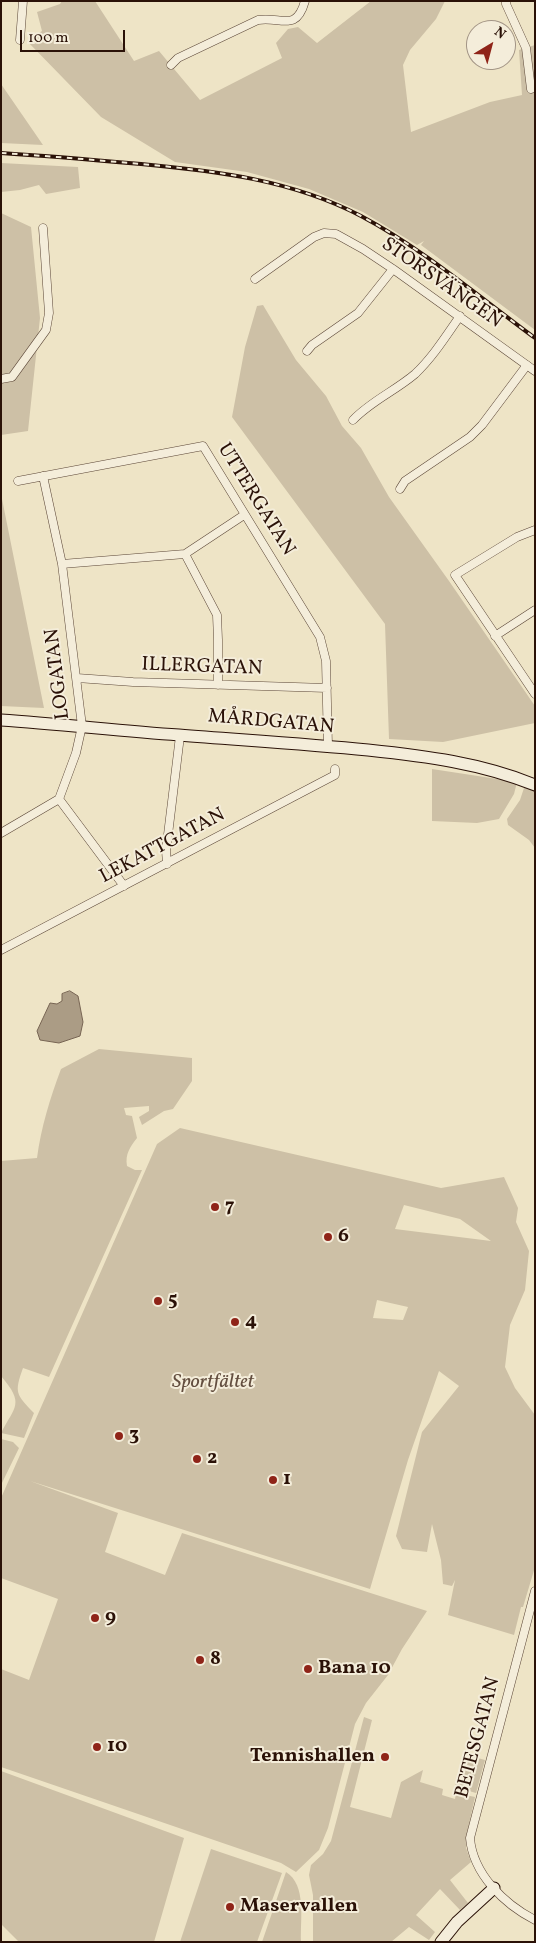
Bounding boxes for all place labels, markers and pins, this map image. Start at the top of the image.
place label: 7 [225,1195,235,1219]
marker: 7 [209,1201,221,1213]
place label: 6 [338,1225,349,1249]
marker: 6 [322,1231,334,1243]
place label: 5 [168,1289,178,1313]
marker: 5 [152,1295,164,1307]
place label: 4 [245,1310,257,1334]
marker: 4 [229,1316,241,1328]
place label: 3 [129,1424,139,1448]
marker: 3 [113,1430,125,1442]
place label: 2 [207,1447,217,1471]
marker: 2 [191,1453,203,1465]
place label: 1 [283,1468,291,1492]
marker: 1 [267,1474,279,1486]
place label: 9 [105,1606,116,1630]
marker: 9 [89,1612,101,1624]
place label: 8 [210,1648,221,1672]
marker: 8 [194,1654,206,1666]
place label: Bana 10 [318,1657,391,1681]
marker: Bana 10 [302,1663,314,1675]
place label: 10 [107,1735,127,1759]
marker: 10 [91,1741,103,1753]
place label: Tennishallen [250,1745,375,1769]
marker: Tennishallen [379,1751,391,1763]
place label: Maservallen [240,1895,358,1919]
marker: Maservallen [224,1901,236,1913]

